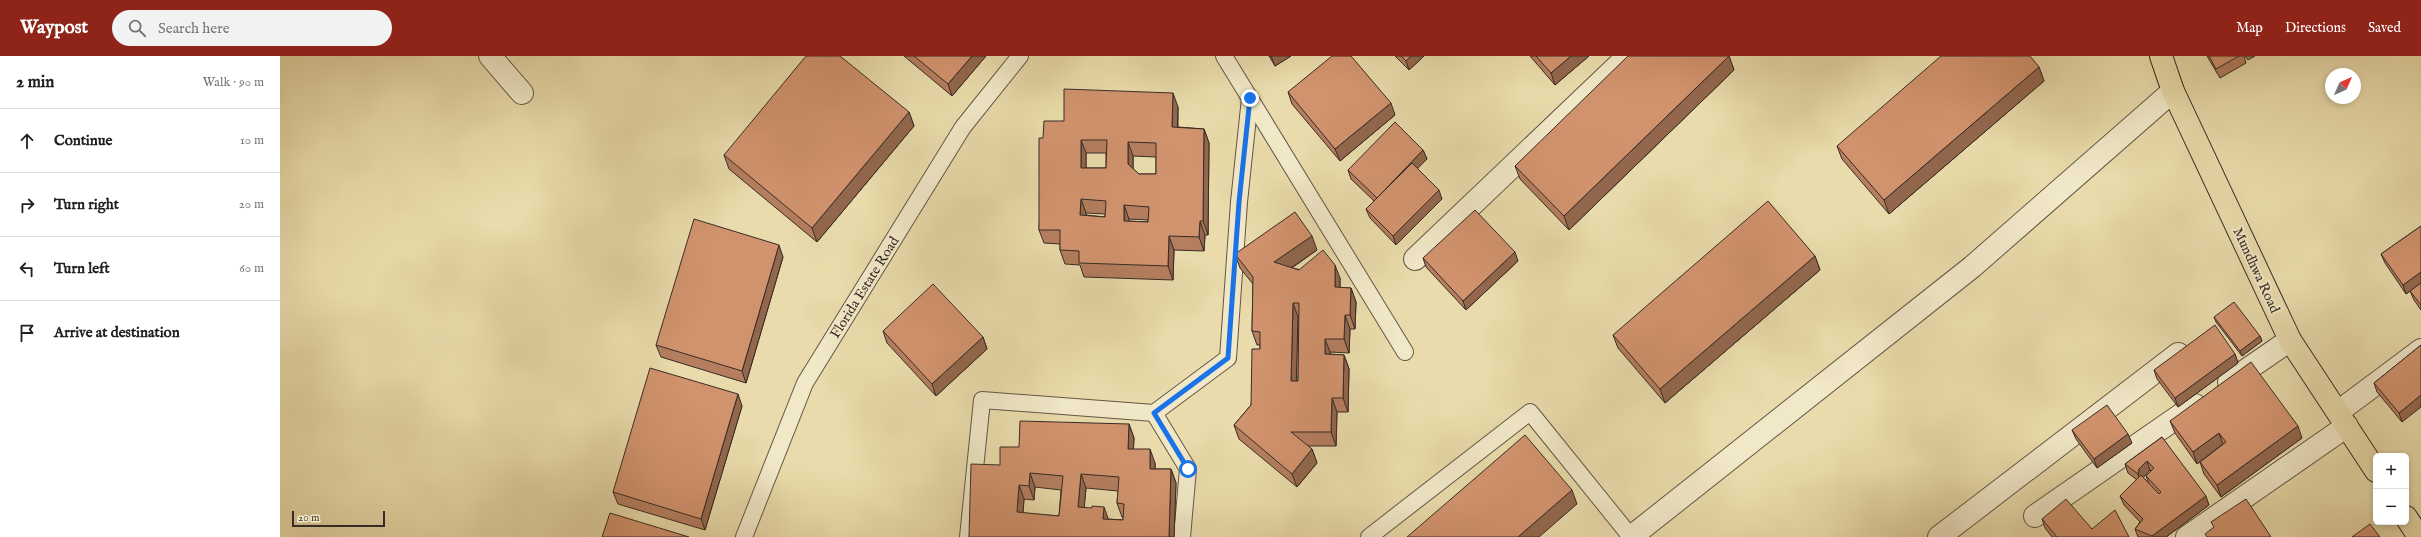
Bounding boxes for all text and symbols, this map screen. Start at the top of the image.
search box [112,10,392,46]
text: Waypost [20,16,88,40]
icon: search [126,17,148,39]
text: Search here [158,19,230,38]
text: Map [2236,19,2263,37]
text: Directions [2285,19,2346,37]
text: Saved [2368,19,2401,37]
north arrow [2325,68,2361,104]
text: 2 min [16,72,54,93]
text: Walk · 90 m [203,74,264,91]
route end [1241,89,1259,107]
icon: ahead [16,130,38,152]
text: Continue [54,131,112,150]
text: 10 m [240,132,264,149]
icon: right [16,194,38,216]
text: Turn right [54,195,119,214]
text: 20 m [239,196,264,213]
street label: Mundhwa Road [2228,225,2284,317]
street label: Florida Estate Road [826,233,904,342]
icon: left [16,258,38,280]
text: Turn left [54,259,110,278]
text: 60 m [239,260,264,277]
icon: arrive [16,322,38,344]
text: Arrive at destination [54,323,180,342]
map controls [2373,453,2409,525]
button: + [2373,453,2409,489]
route start [1179,460,1197,478]
button: − [2373,489,2409,525]
scale bar [292,509,385,528]
text: 20 m [298,511,319,525]

